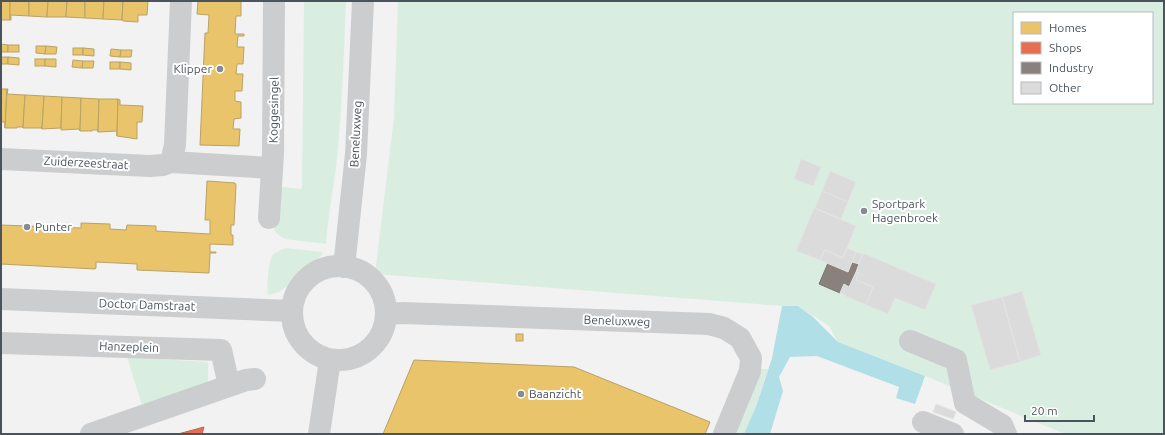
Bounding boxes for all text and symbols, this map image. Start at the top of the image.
legend [1013,12,1153,104]
text: Homes [1049,21,1087,34]
text: Shops [1049,41,1081,54]
text: Industry [1049,61,1094,74]
place label: Klipper [173,62,212,75]
marker: Klipper [215,64,225,74]
street label: Koggesingel [266,77,281,143]
text: Other [1049,81,1082,94]
street label: Beneluxweg [347,100,364,168]
street label: Zuiderzeestraat [43,154,129,171]
place label: Sportpark Hagenbroek [872,197,938,224]
marker: Sportpark Hagenbroek [859,206,869,216]
place label: Punter [35,220,72,233]
marker: Punter [22,222,32,232]
street label: Doctor Damstraat [99,296,196,313]
street label: Beneluxweg [583,313,651,328]
street label: Hanzeplein [99,339,159,354]
place label: Baanzicht [529,387,582,400]
marker: Baanzicht [516,389,526,399]
scale bar [1025,397,1094,423]
text: 20 m [1031,404,1058,417]

